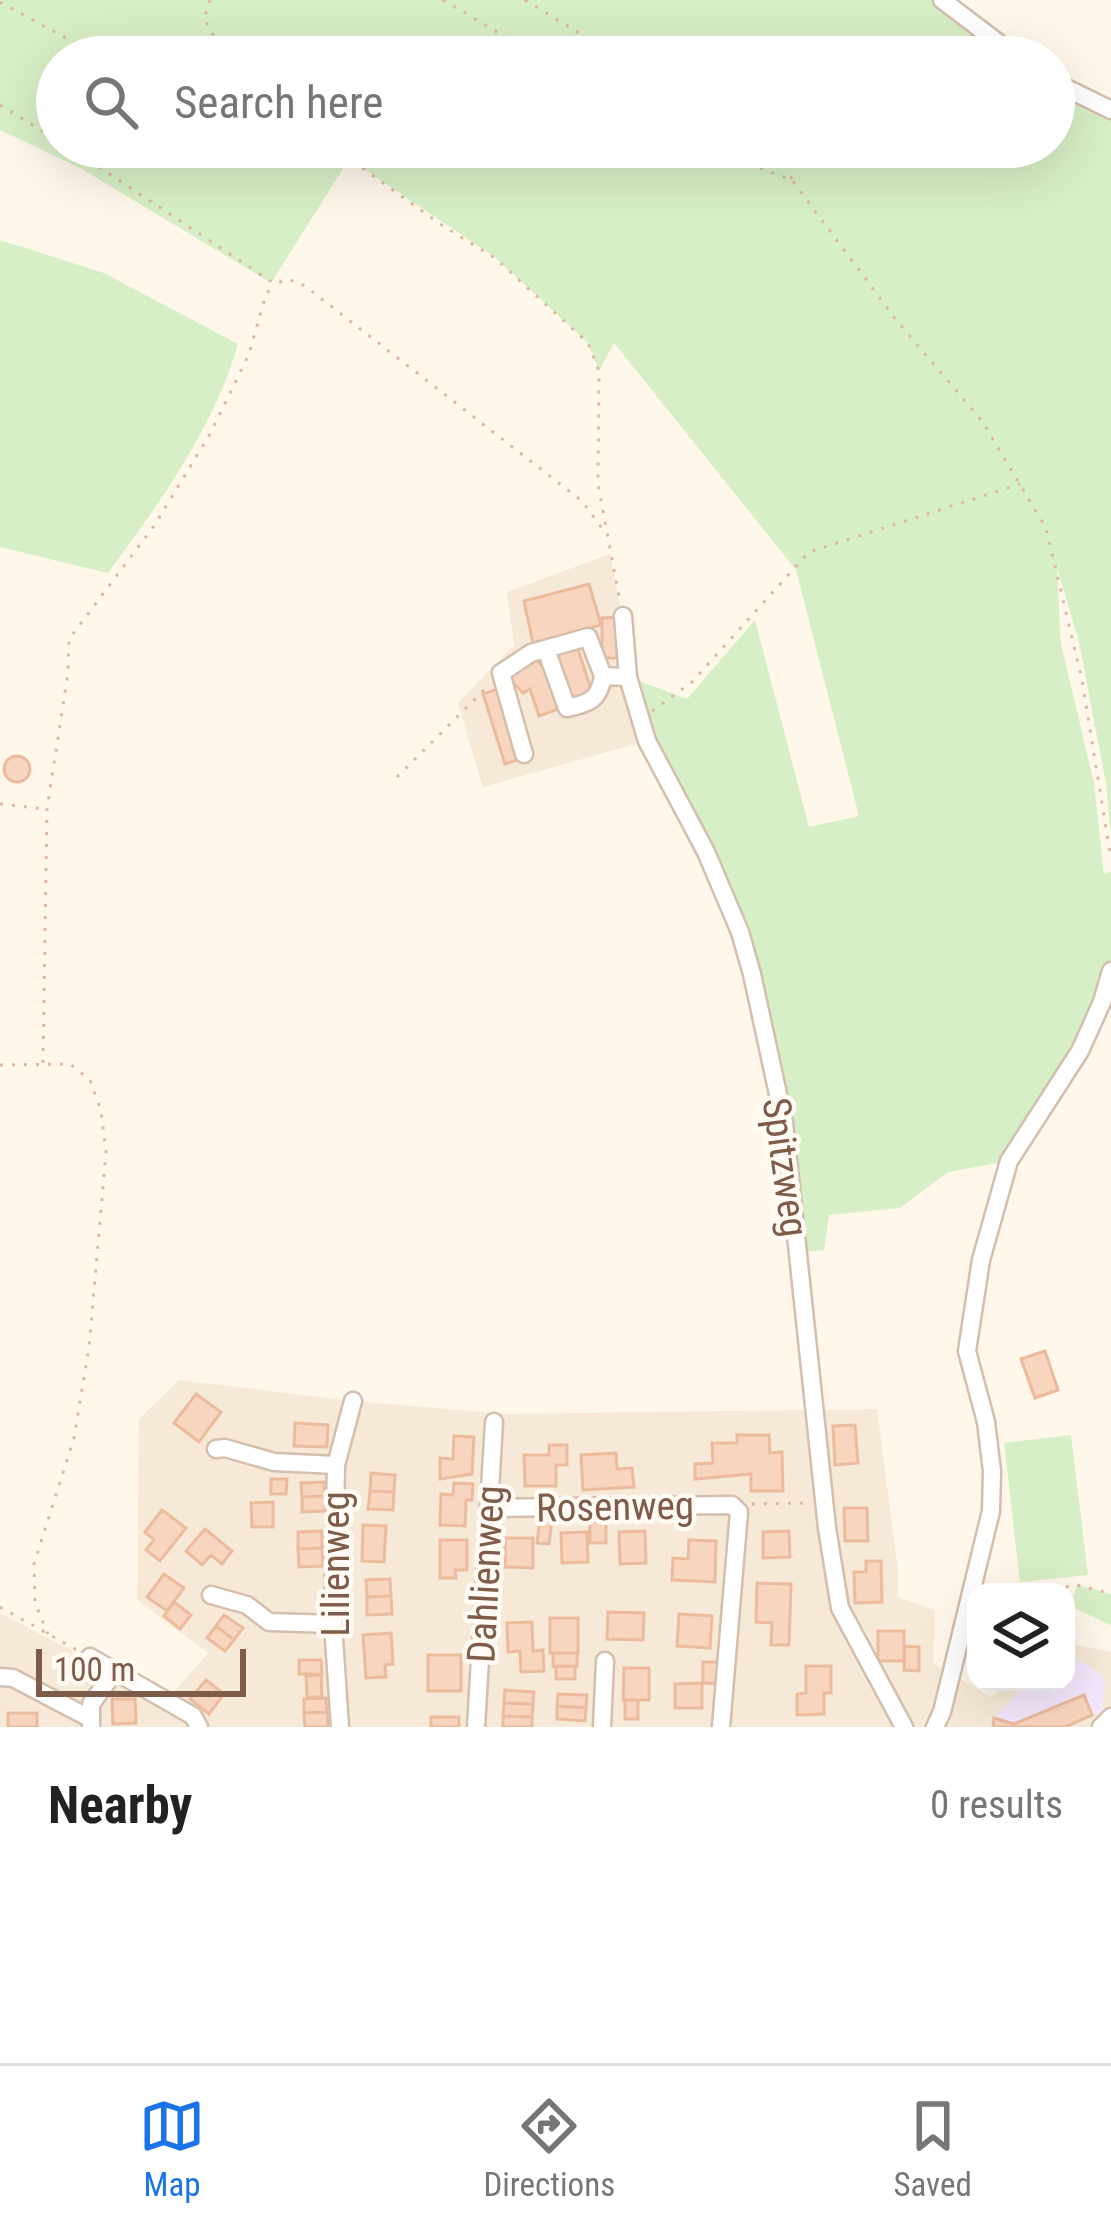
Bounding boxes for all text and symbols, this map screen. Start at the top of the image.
search box [36,36,1075,168]
icon: search [78,69,144,135]
text: Search here [174,76,383,129]
street label: Spitzweg [752,1095,818,1240]
street label: Rosenweg [536,1483,694,1531]
street label: Dahlienweg [458,1484,514,1664]
street label: Lilienweg [313,1491,359,1637]
map controls [967,1583,1075,1691]
button: layers [967,1583,1075,1691]
scale bar [36,1643,246,1696]
text: 100 m [54,1650,135,1689]
text: Nearby [48,1776,192,1835]
text: 0 results [930,1782,1063,1828]
tab: Map [139,2093,205,2204]
tab: Directions [483,2093,615,2204]
tab: Saved [893,2093,972,2204]

